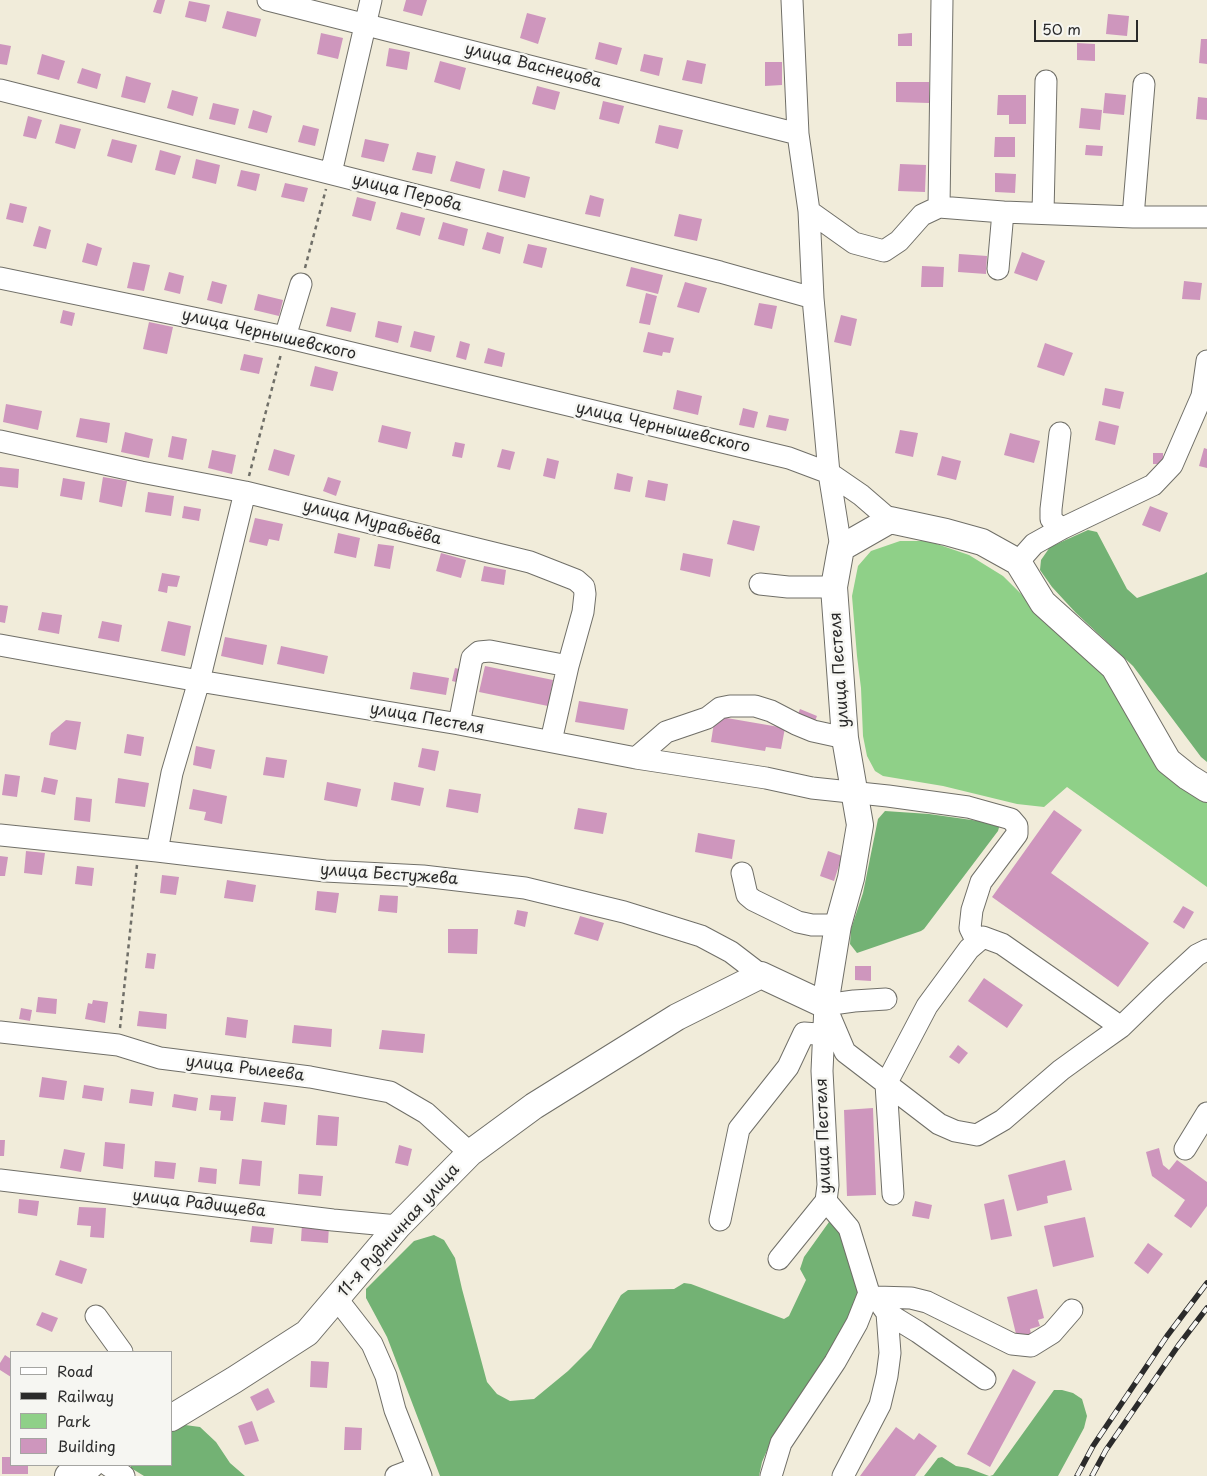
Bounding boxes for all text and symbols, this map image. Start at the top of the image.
scale bar [1037,10,1141,42]
text: 50 m [1042,17,1081,40]
street label: улица Васнецова [463,40,603,92]
street label: улица Перова [350,170,464,216]
street label: улица Чернышевского [180,306,358,364]
street label: улица Чернышевского [574,399,752,457]
street label: улица Муравьёва [301,497,443,549]
street label: улица Пестеля [826,612,854,728]
street label: улица Пестеля [368,699,486,739]
street label: улица Бестужева [319,861,459,889]
street label: улица Рылеева [185,1052,305,1086]
street label: улица Пестеля [812,1078,836,1194]
street label: 11-я Рудничная улица [334,1160,464,1302]
street label: улица Радищева [131,1186,267,1222]
legend [10,1351,172,1466]
text: Road [57,1359,93,1382]
text: Railway [57,1384,114,1407]
text: Park [57,1409,91,1432]
text: Building [57,1434,116,1457]

